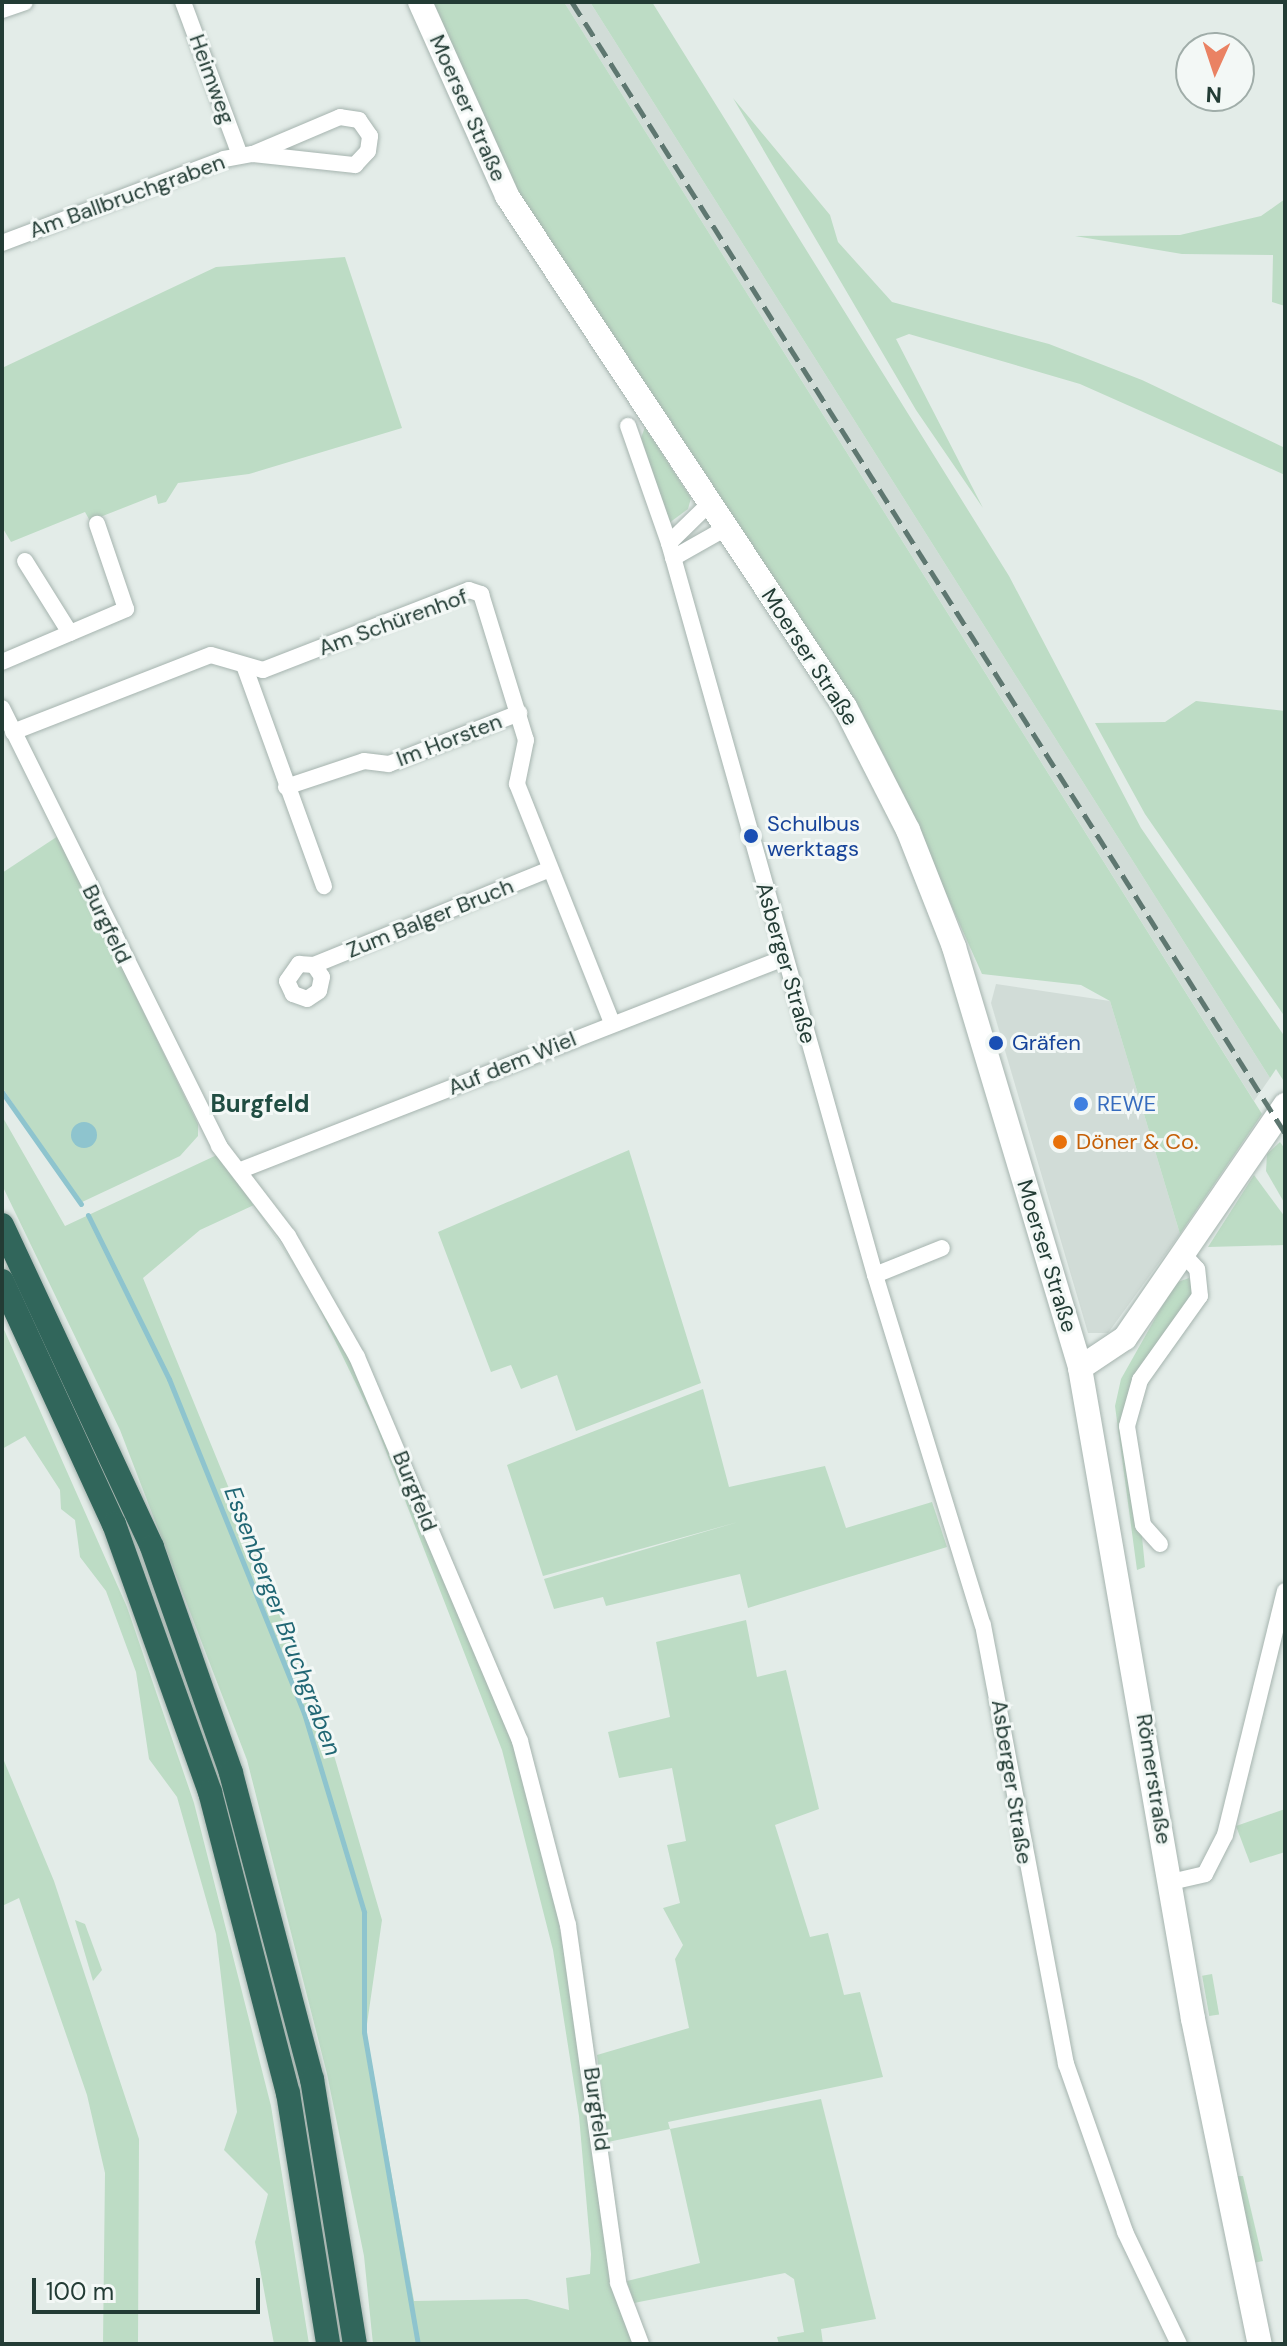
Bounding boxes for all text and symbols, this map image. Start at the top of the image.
street label: Moerser Straße [424,30,512,186]
street label: Heimweg [184,31,240,127]
north arrow [1175,32,1255,112]
text: N [1205,80,1223,109]
street label: Am Ballbruchgraben [26,148,228,244]
street label: Am Schürenhof [315,583,471,661]
street label: Moerser Straße [756,584,864,730]
street label: Im Horsten [393,708,505,772]
place label: Schulbus werktags [767,810,860,862]
marker: Schulbus werktags [742,827,760,845]
street label: Zum Balger Bruch [343,872,517,964]
street label: Asberger Straße [750,879,822,1047]
street label: Burgfeld [77,880,137,968]
street label: Auf dem Wiel [444,1025,580,1101]
place label: Gräfen [1012,1030,1081,1056]
marker: Gräfen [987,1034,1005,1052]
district label: Burgfeld [211,1090,309,1118]
place label: REWE [1097,1091,1156,1117]
marker: REWE [1072,1095,1090,1113]
place label: Döner & Co. [1076,1129,1198,1155]
marker: Döner & Co. [1051,1133,1069,1151]
street label: Moerser Straße [1011,1177,1083,1335]
street label: Burgfeld [387,1447,443,1535]
water label: Essenberger Bruchgraben [218,1482,348,1760]
street label: Asberger Straße [986,1698,1038,1866]
street label: Römerstraße [1131,1712,1177,1846]
street label: Burgfeld [578,2065,616,2153]
scale bar [36,2262,264,2312]
text: 100 m [46,2276,114,2307]

